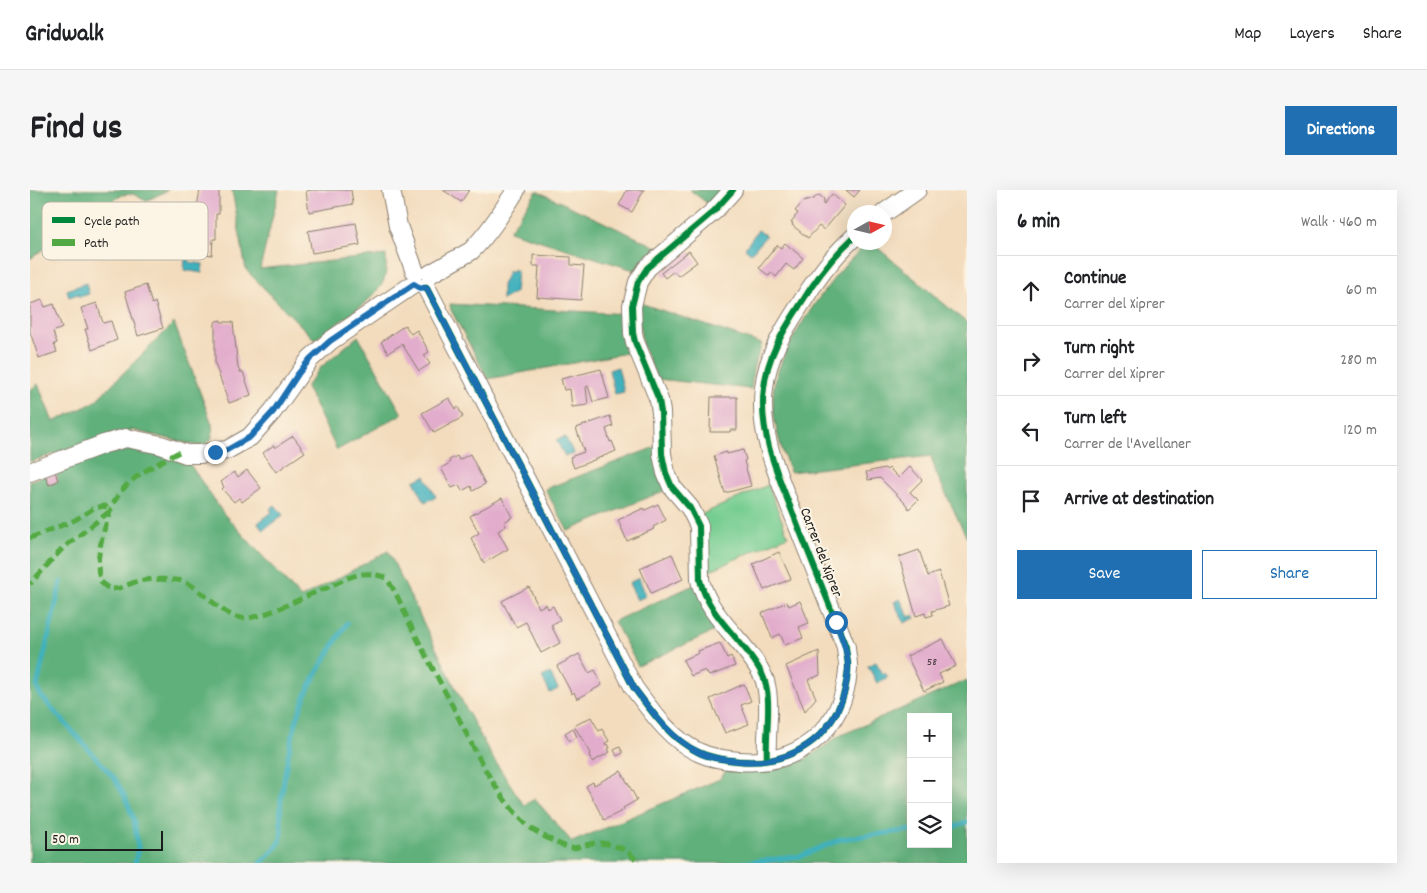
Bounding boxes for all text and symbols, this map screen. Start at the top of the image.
text: Gridwalk [25,18,104,52]
text: Map [1234,22,1261,47]
text: Layers [1289,22,1335,47]
text: Share [1363,22,1402,47]
text: Find us [30,105,122,155]
button: Directions [1285,106,1397,155]
legend [42,202,208,260]
north arrow [847,205,892,250]
text: 6 min [1017,208,1060,238]
text: Walk · 460 m [1301,211,1377,234]
text: Cycle path [84,212,140,232]
text: Path [84,234,109,254]
text: Continue [1064,266,1126,293]
icon: ahead [1017,277,1045,305]
text: 60 m [1346,279,1377,302]
text: Carrer del Xiprer [1064,293,1165,316]
text: Turn right [1064,336,1135,363]
icon: right [1017,347,1045,375]
text: 280 m [1340,349,1377,372]
text: Carrer del Xiprer [1064,363,1165,386]
text: Turn left [1064,406,1127,433]
icon: left [1017,417,1045,445]
text: 120 m [1343,419,1377,442]
text: Carrer de l'Avellaner [1064,433,1191,456]
route end [204,441,227,464]
icon: arrive [1017,487,1045,515]
text: Arrive at destination [1064,487,1214,514]
street label: Carrer del Xiprer [793,505,847,601]
button: Save [1017,550,1192,599]
button: Share [1202,550,1377,599]
route start [825,611,848,634]
house number: 58 [927,654,937,671]
map controls [907,713,952,848]
button: + [907,713,952,758]
button: − [907,758,952,803]
button: layers [907,803,952,848]
scale bar [45,828,162,851]
text: 50 m [52,830,79,850]

